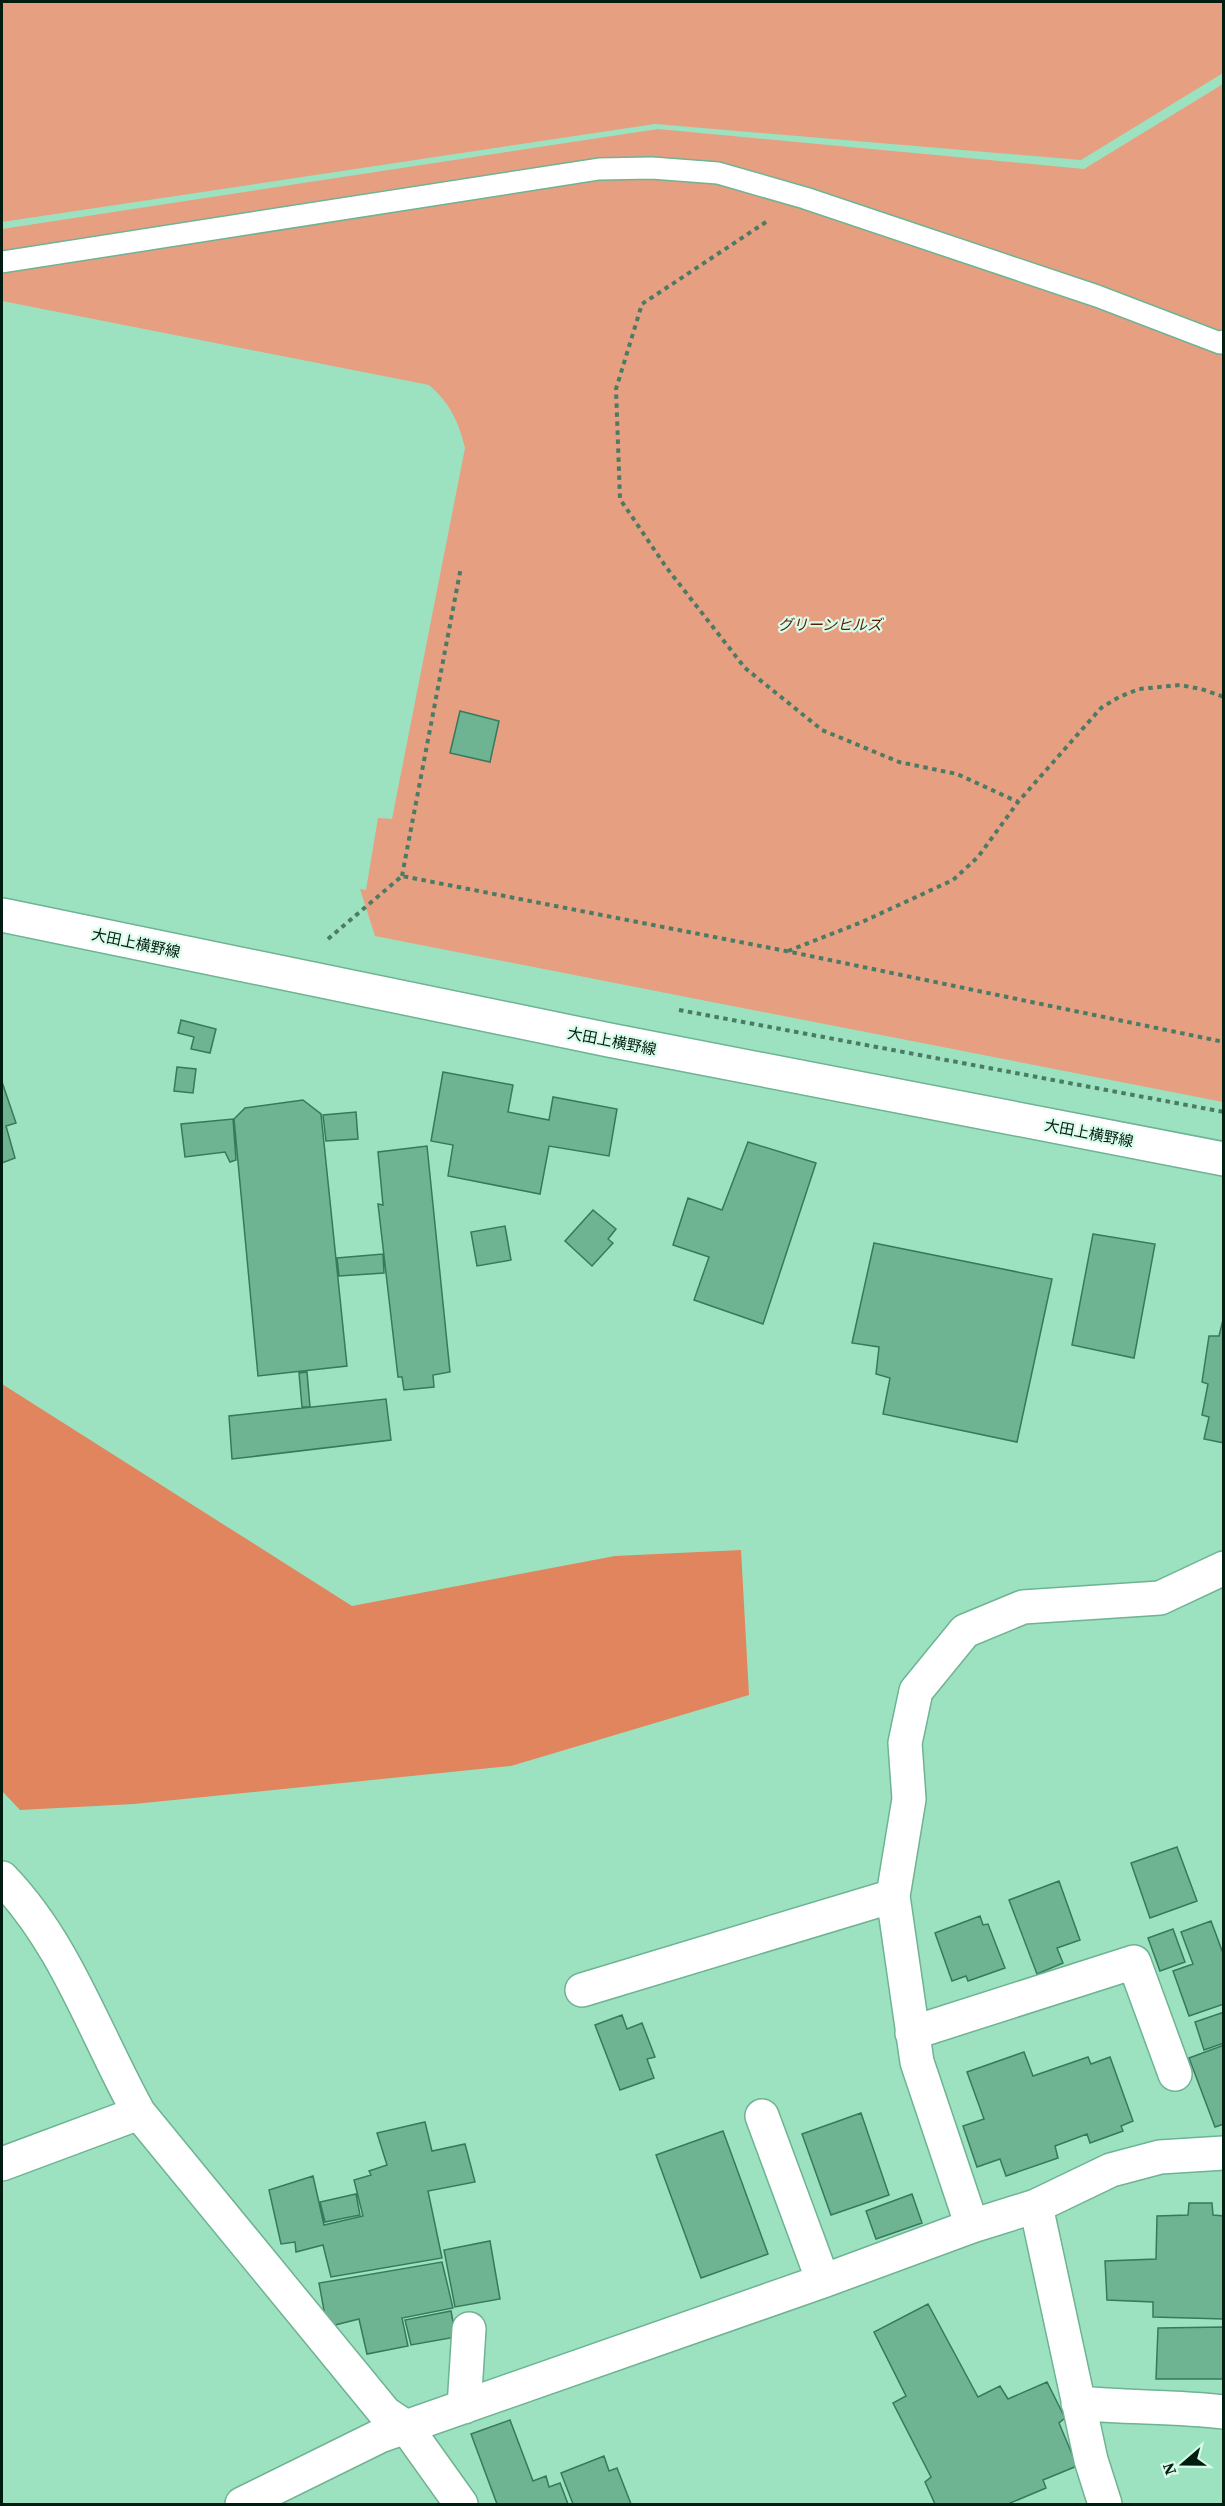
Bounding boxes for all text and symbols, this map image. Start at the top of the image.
park label: グリーンヒルズ [778,614,884,635]
street label: 大田上横野線 [90,923,182,963]
street label: 大田上横野線 [566,1022,658,1060]
street label: 大田上横野線 [1043,1114,1135,1152]
north arrow [1153,2434,1213,2494]
text: N [1156,2460,1181,2478]

